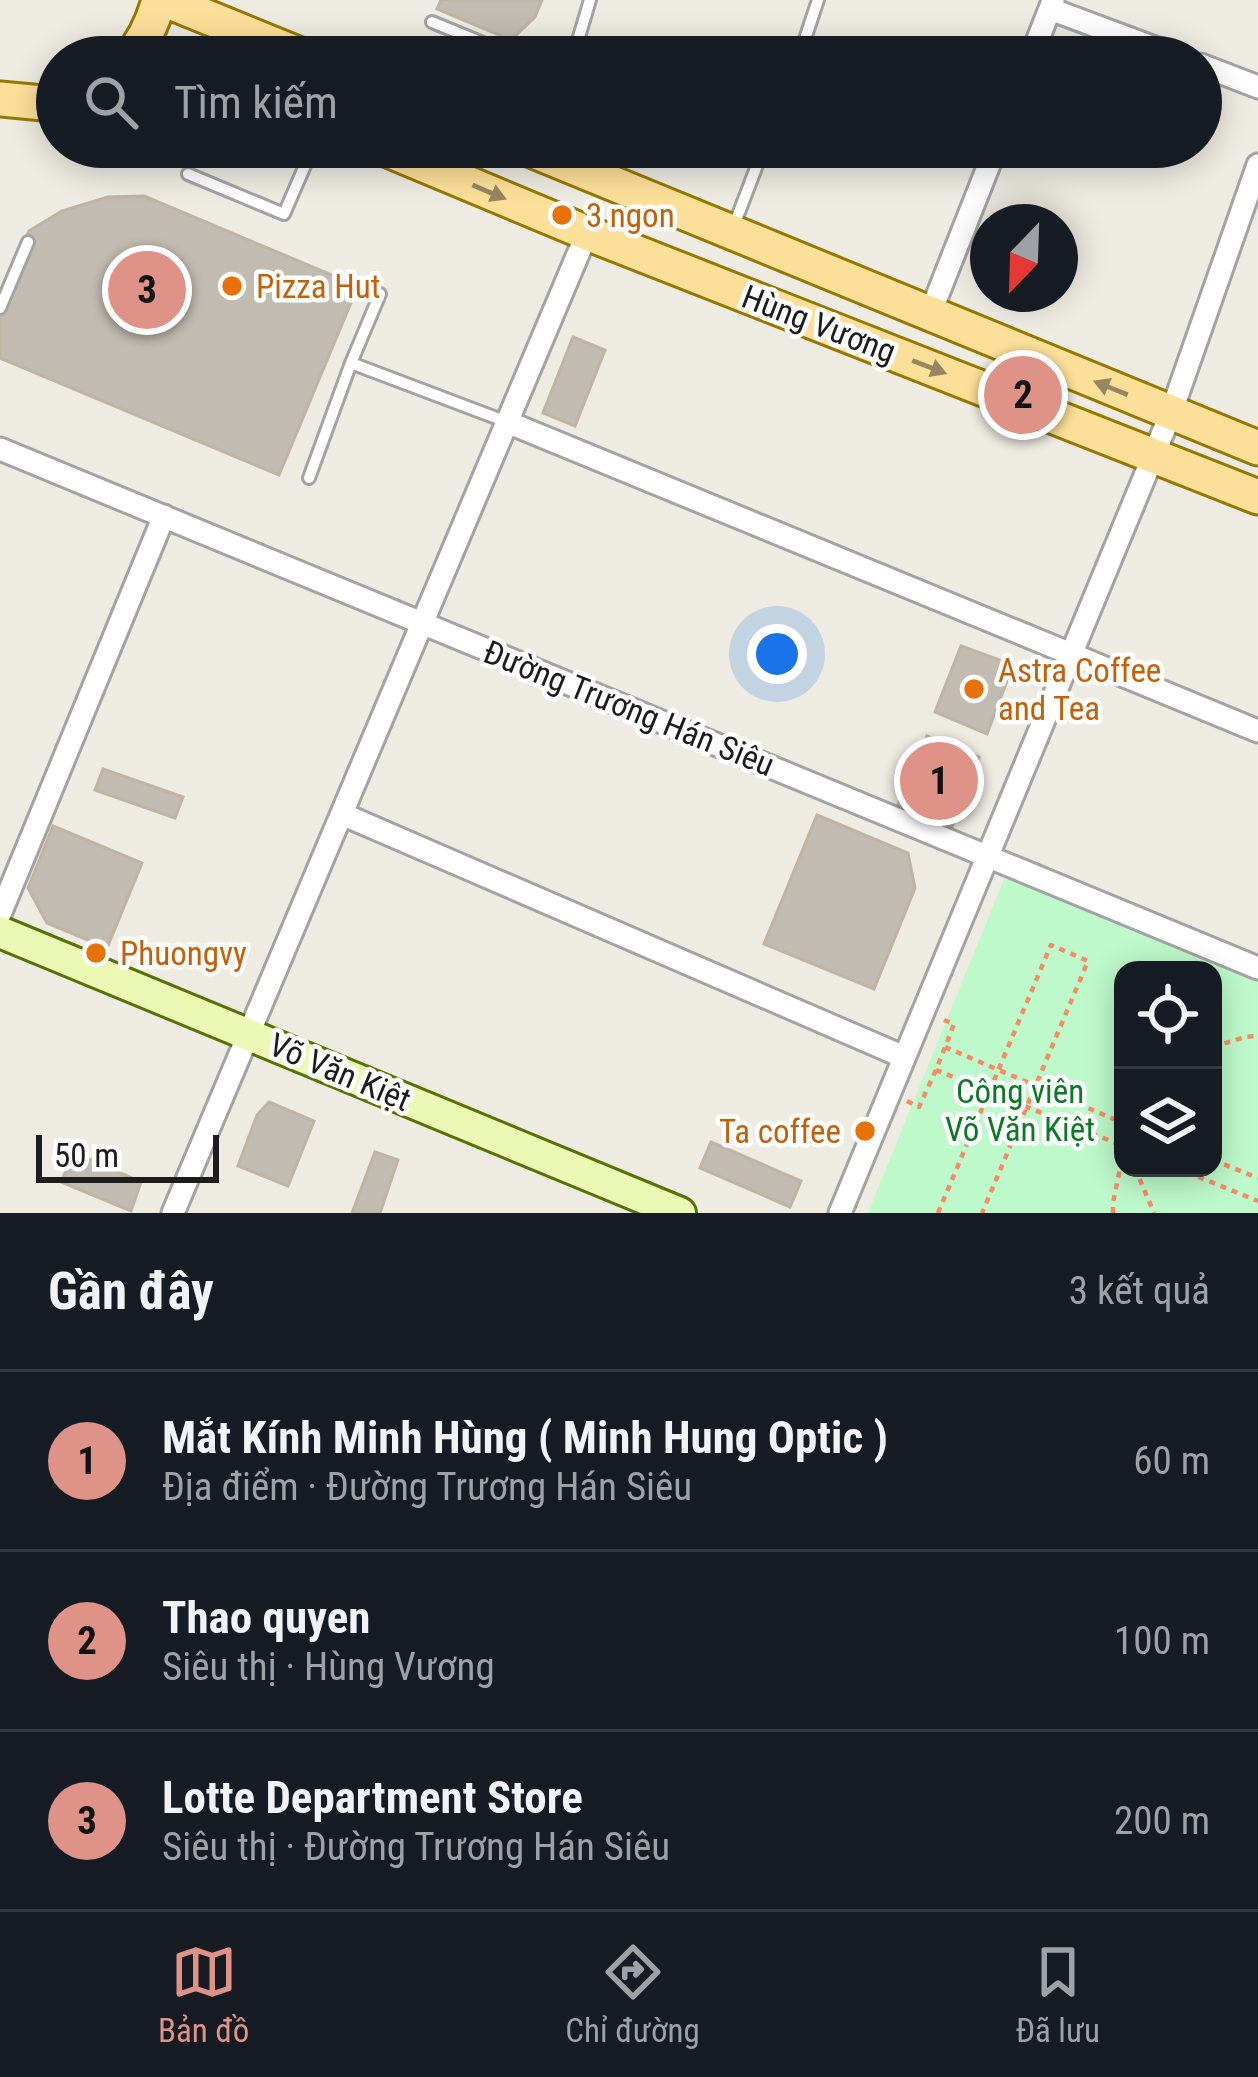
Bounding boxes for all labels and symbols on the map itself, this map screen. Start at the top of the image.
one-way arrow [471,183,507,202]
place label: 3 ngon [586,196,675,235]
marker: 3 ngon [549,202,575,228]
north arrow [970,204,1078,312]
pin: 3 [108,245,186,335]
place label: Pizza Hut [256,267,380,306]
marker: Pizza Hut [219,273,245,299]
street label: Hùng Vương [737,277,901,371]
pin: 2 [984,350,1062,440]
one-way arrow [912,358,948,377]
one-way arrow [1092,378,1128,397]
your location [747,624,807,684]
street label: Đường Trương Hán Siêu [478,632,780,784]
place label: Astra Coffee and Tea [998,651,1161,728]
marker: Astra Coffee and Tea [961,676,987,702]
pin: 1 [900,736,978,826]
place label: Phuongvy [120,934,247,973]
marker: Phuongvy [83,940,109,966]
street label: Võ Văn Kiệt [263,1025,417,1119]
park label: Công viên Võ Văn Kiệt [945,1072,1095,1149]
place label: Ta coffee [719,1112,841,1151]
marker: Ta coffee [852,1118,878,1144]
scale bar [36,1129,219,1182]

